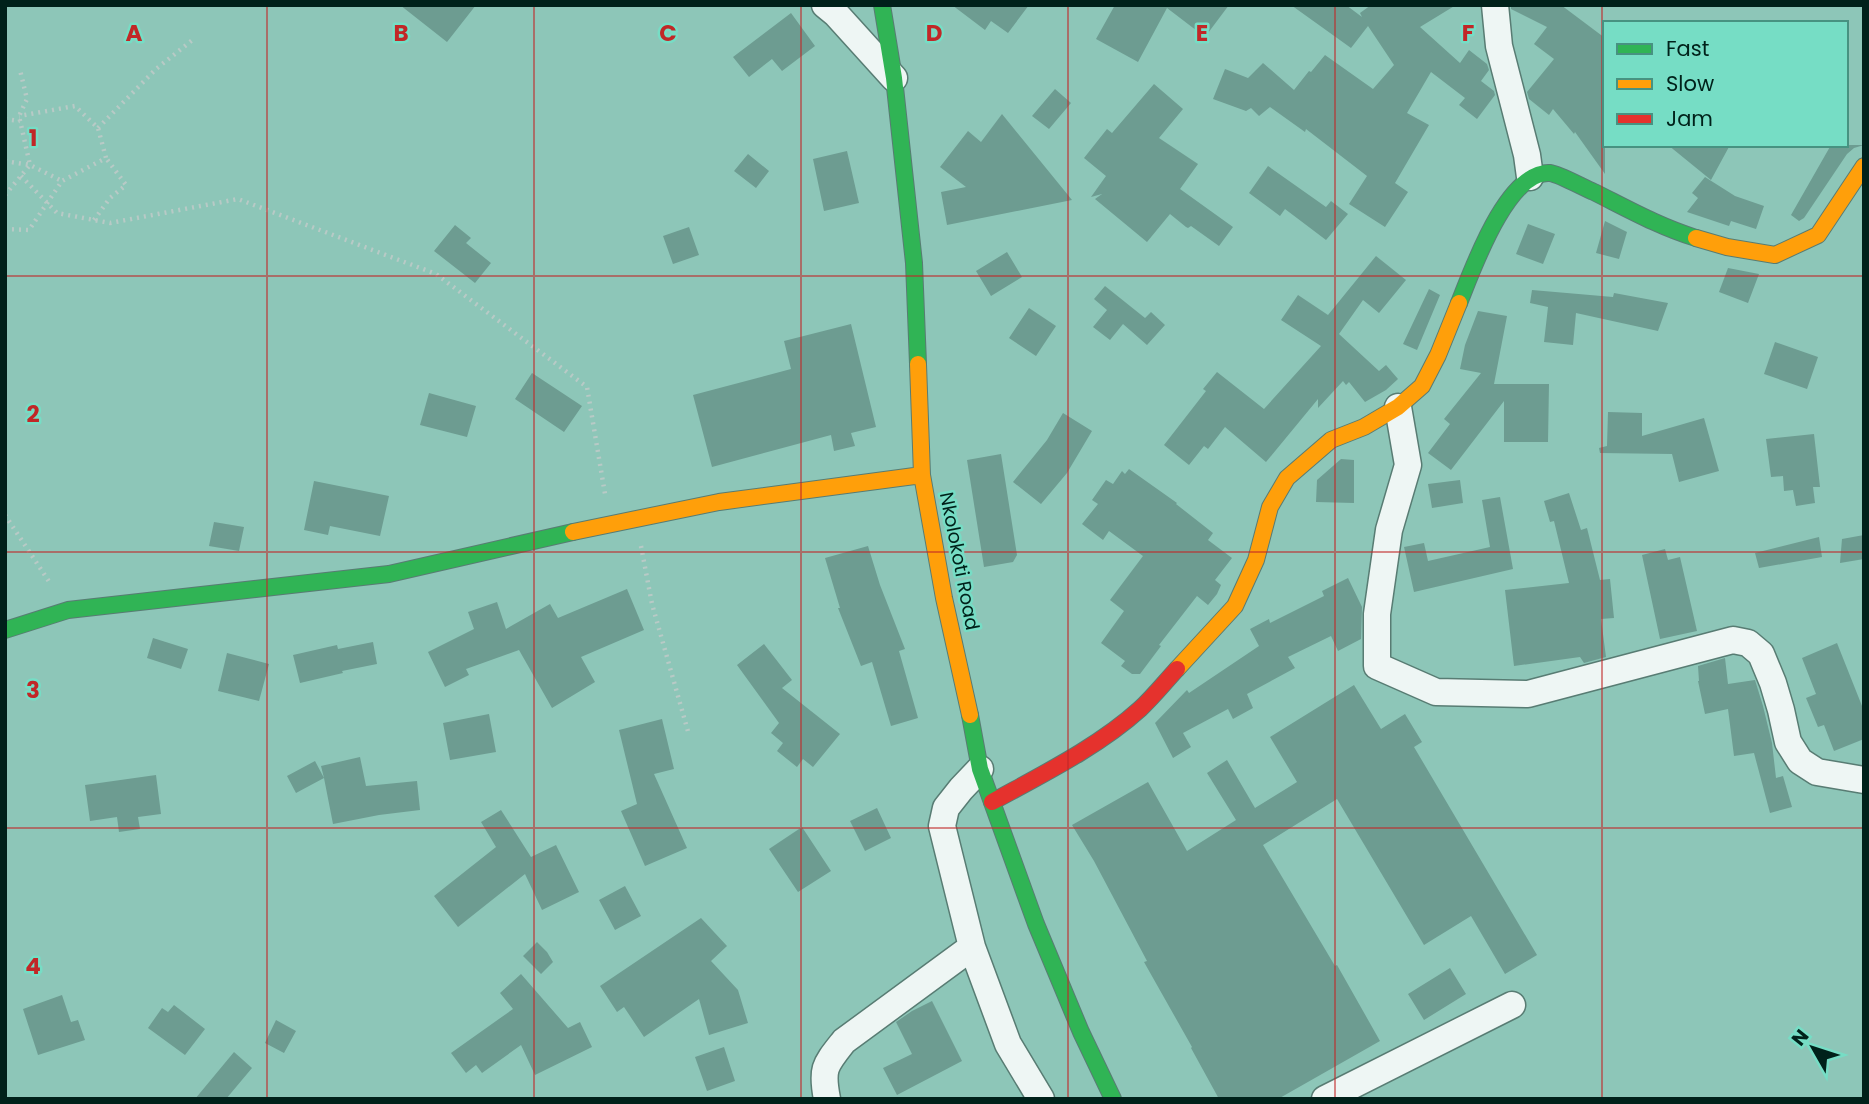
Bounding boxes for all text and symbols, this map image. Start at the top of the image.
text: A [126,17,143,49]
text: B [393,17,409,49]
text: C [659,17,677,49]
text: D [926,17,942,49]
text: E [1196,17,1208,49]
text: F [1462,17,1474,49]
legend [1603,21,1848,147]
text: Fast [1666,34,1709,63]
text: Slow [1666,69,1714,98]
text: Jam [1666,104,1713,133]
text: 1 [29,122,37,154]
text: 2 [26,398,40,430]
street label: Nkolokoti Road [933,490,986,632]
text: 3 [26,674,40,706]
text: 4 [25,950,41,982]
north arrow [1778,1013,1848,1083]
text: N [1785,1024,1815,1052]

